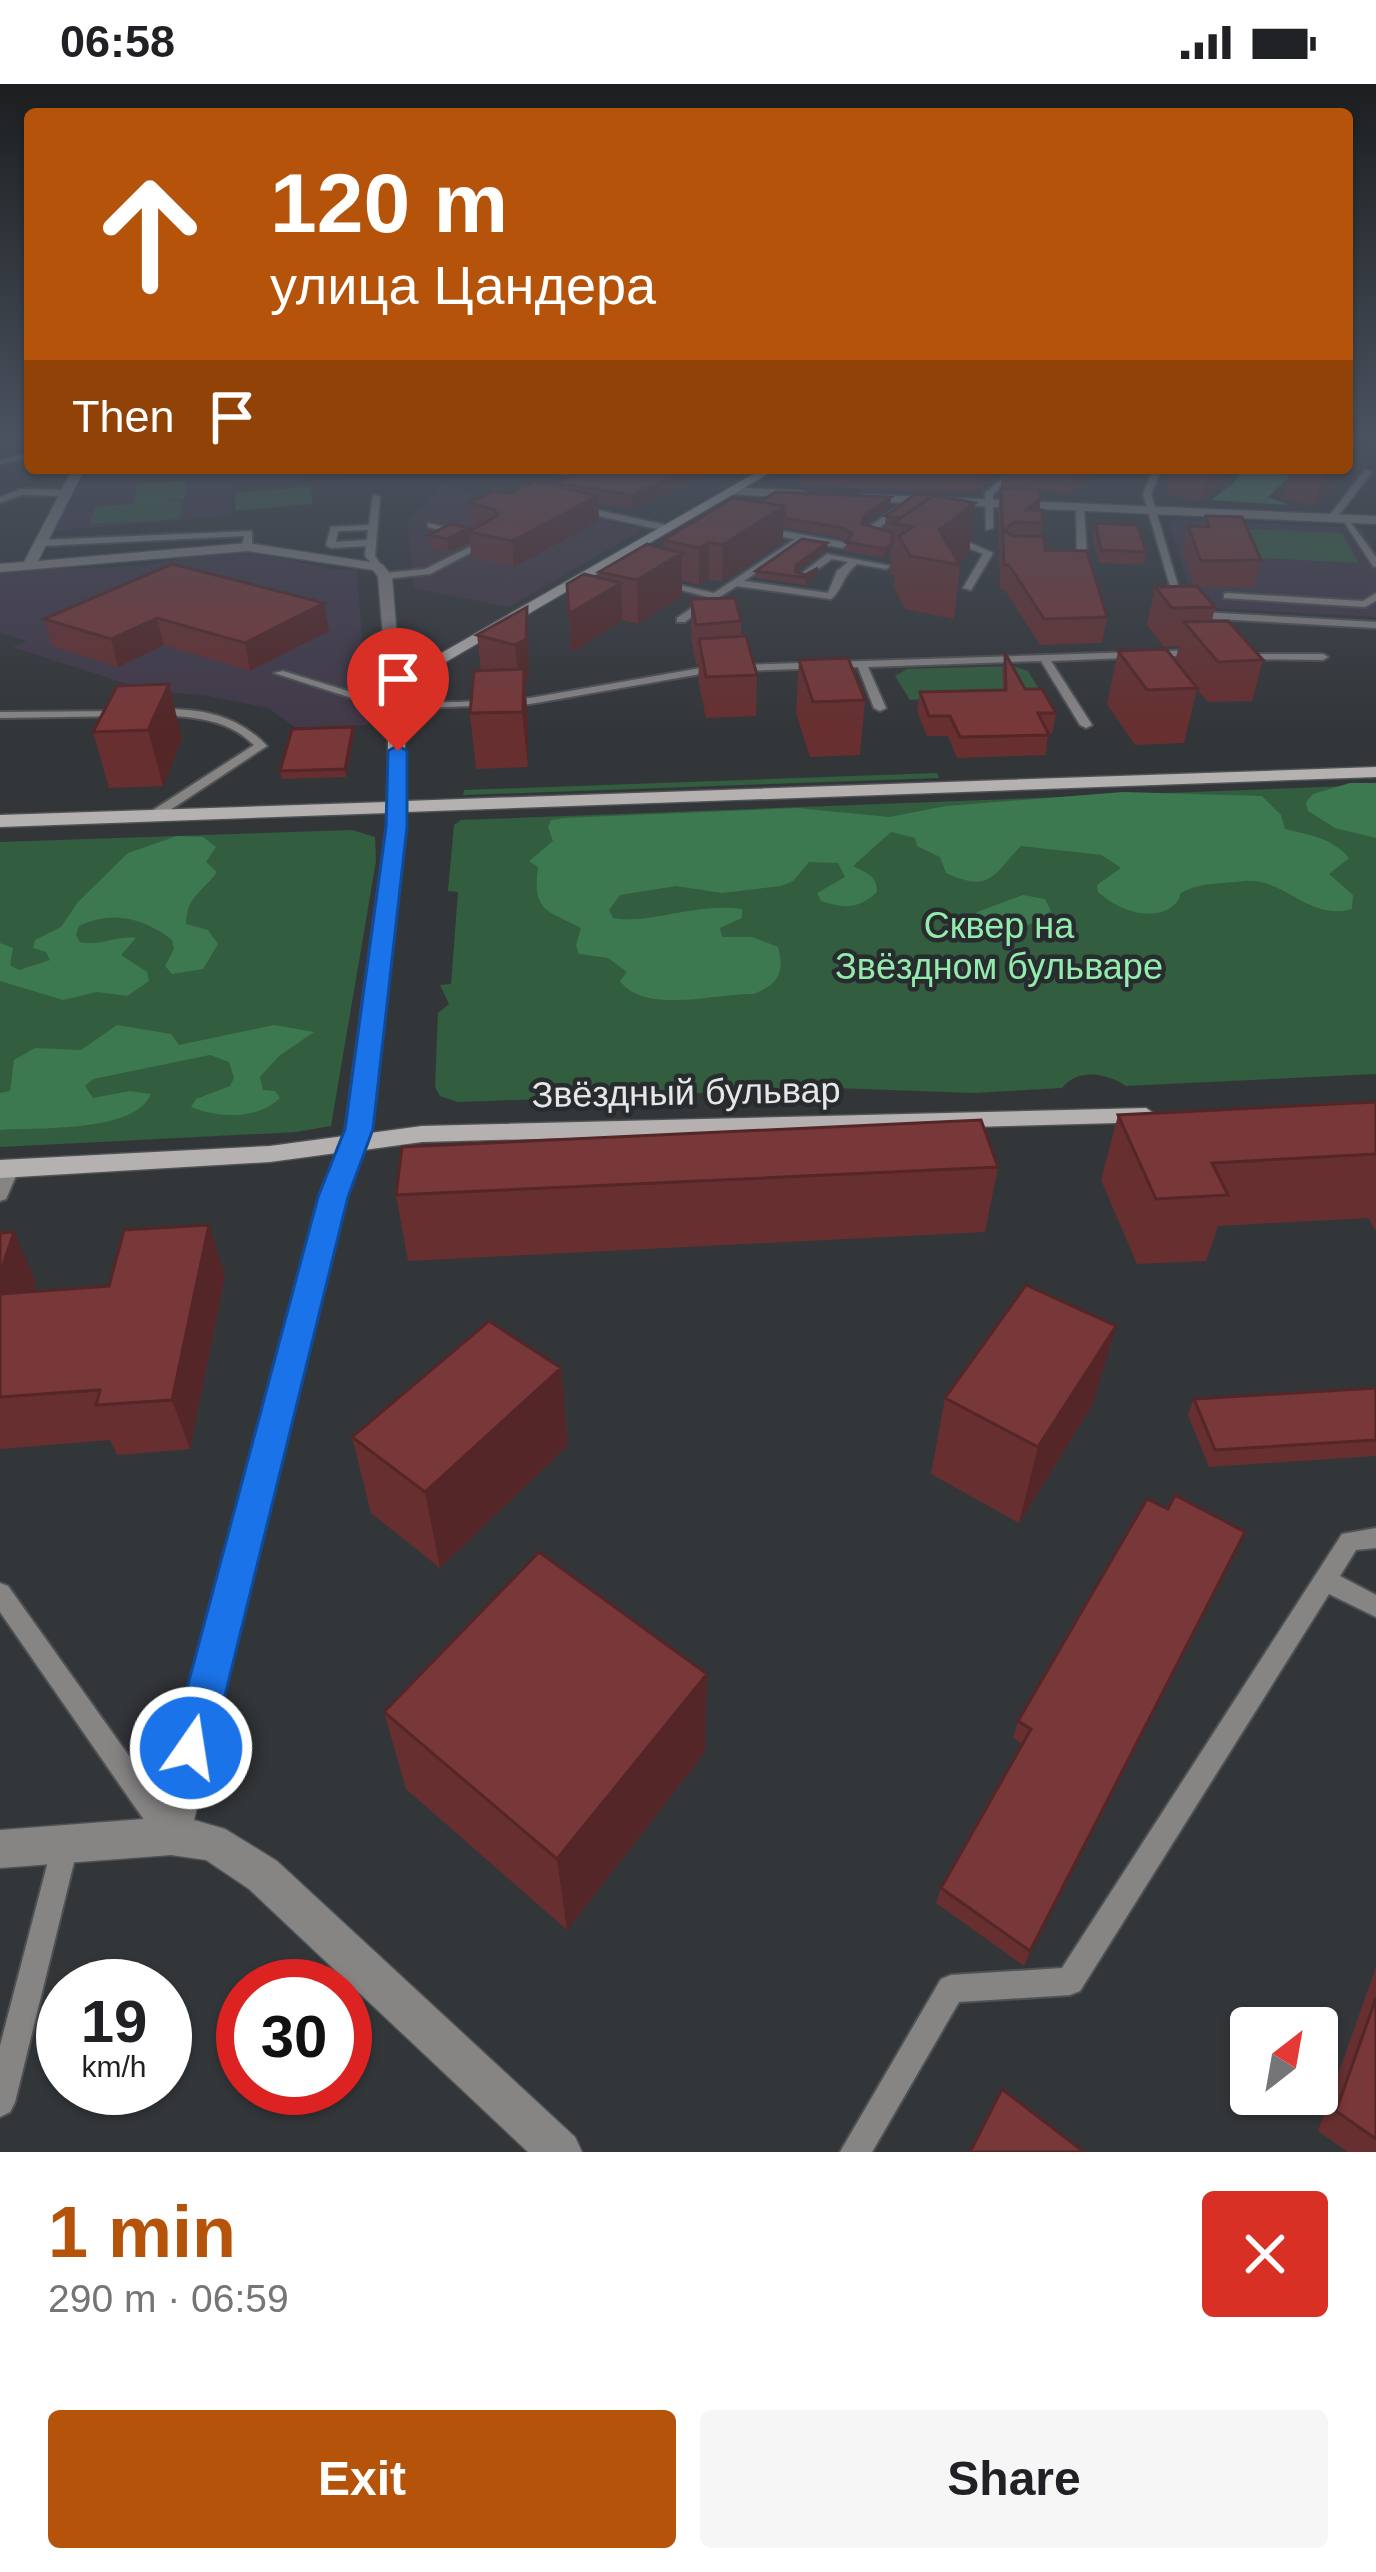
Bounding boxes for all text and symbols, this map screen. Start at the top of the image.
text: 06:58 [60,16,175,67]
icon: ahead [72,156,228,312]
text: 120 m [270,156,508,250]
text: улица Цандера [270,255,656,315]
icon: arrive [199,384,265,450]
text: Then [72,391,175,442]
pin [347,628,449,751]
icon: arrive [365,646,431,712]
park label: Сквер на Звёздном бульваре [835,905,1163,987]
street label: Звёздный бульвар [531,1069,841,1115]
position arrow [128,1685,254,1811]
speed limit sign: 30 [216,1959,372,2115]
text: 19 [81,1988,147,2055]
north arrow [1230,2007,1338,2115]
map controls [1230,2007,1338,2115]
text: km/h [81,2050,147,2083]
button: close [1202,2191,1328,2317]
text: 1 min [48,2192,236,2272]
text: 290 m · 06:59 [48,2277,289,2320]
button: Exit [48,2410,676,2548]
button: Share [700,2410,1328,2548]

